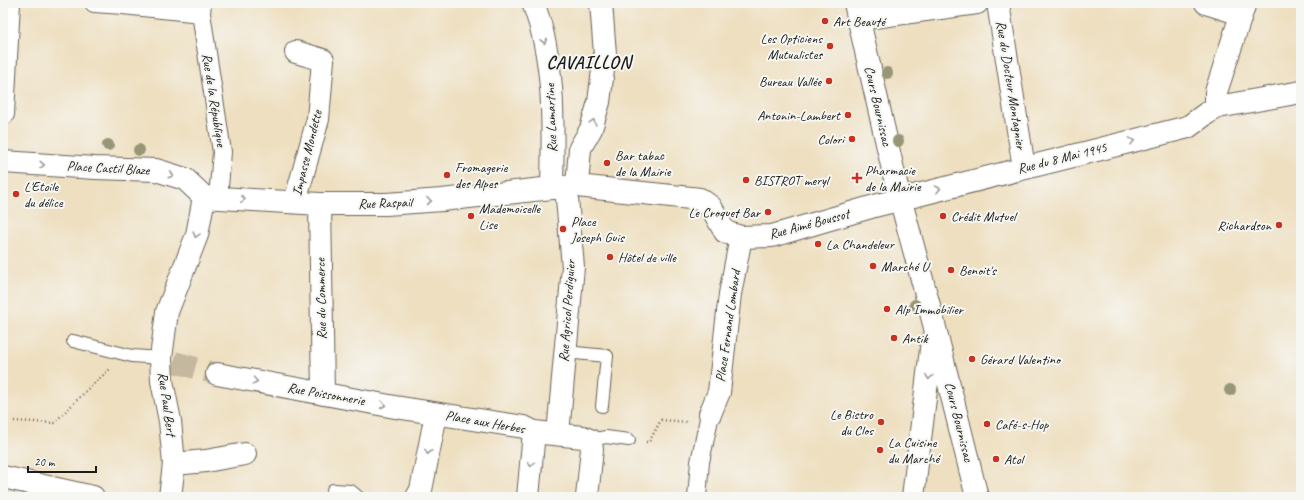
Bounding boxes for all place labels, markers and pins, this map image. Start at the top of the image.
place label: Art Beauté [833,13,887,30]
marker: Art Beauté [820,16,830,26]
place label: Les Opticiens Mutualistes [761,30,823,63]
marker: Les Opticiens Mutualistes [825,41,835,51]
place label: Bureau Vallée [759,73,822,90]
marker: Bureau Vallée [824,76,834,86]
place label: Antonin-Lambert [757,107,841,124]
marker: Antonin-Lambert [843,110,853,120]
place label: Colori [817,131,846,148]
marker: Colori [847,134,857,144]
place label: Bar tabac de la Mairie [615,147,672,180]
marker: Bar tabac de la Mairie [602,158,612,168]
place label: Fromagerie des Alpes [455,159,509,192]
place label: Pharmacie de la Mairie [865,162,922,195]
marker: Fromagerie des Alpes [442,170,452,180]
place label: BISTROT meryl [754,172,831,189]
marker: Pharmacie de la Mairie [852,173,862,183]
marker: BISTROT meryl [741,175,751,185]
place label: L'Etoile du délice [24,178,64,211]
marker: L'Etoile du délice [11,189,21,199]
place label: Mademoiselle Lise [479,200,541,233]
place label: Le Croquet Bar [688,204,762,221]
marker: Le Croquet Bar [763,207,773,217]
place label: Crédit Mutuel [951,208,1018,225]
marker: Mademoiselle Lise [466,211,476,221]
marker: Crédit Mutuel [938,211,948,221]
place label: Place Joseph Guis [570,213,625,246]
place label: Richardson [1217,217,1272,234]
marker: Richardson [1274,220,1284,230]
marker: Place Joseph Guis [558,224,568,234]
place label: La Chandeleur [826,236,895,253]
marker: La Chandeleur [813,239,823,249]
place label: Hôtel de ville [618,249,677,266]
marker: Hôtel de ville [605,252,615,262]
place label: Marché U [881,258,931,275]
marker: Marché U [868,261,878,271]
place label: Benoit's [959,262,997,279]
marker: Benoit's [946,265,956,275]
place label: Alp Immobilier [895,301,965,318]
marker: Alp Immobilier [882,304,892,314]
place label: Antik [902,330,928,347]
marker: Antik [889,333,899,343]
place label: Gérard Valentino [980,351,1062,368]
marker: Gérard Valentino [967,354,977,364]
place label: Le Bistro du Clos [830,406,874,439]
place label: Café-s-Hop [995,416,1049,433]
marker: Le Bistro du Clos [876,417,886,427]
marker: Café-s-Hop [982,419,992,429]
place label: La Cuisine du Marché [888,434,941,467]
marker: La Cuisine du Marché [875,445,885,455]
place label: Atol [1004,451,1026,468]
marker: Atol [991,454,1001,464]

